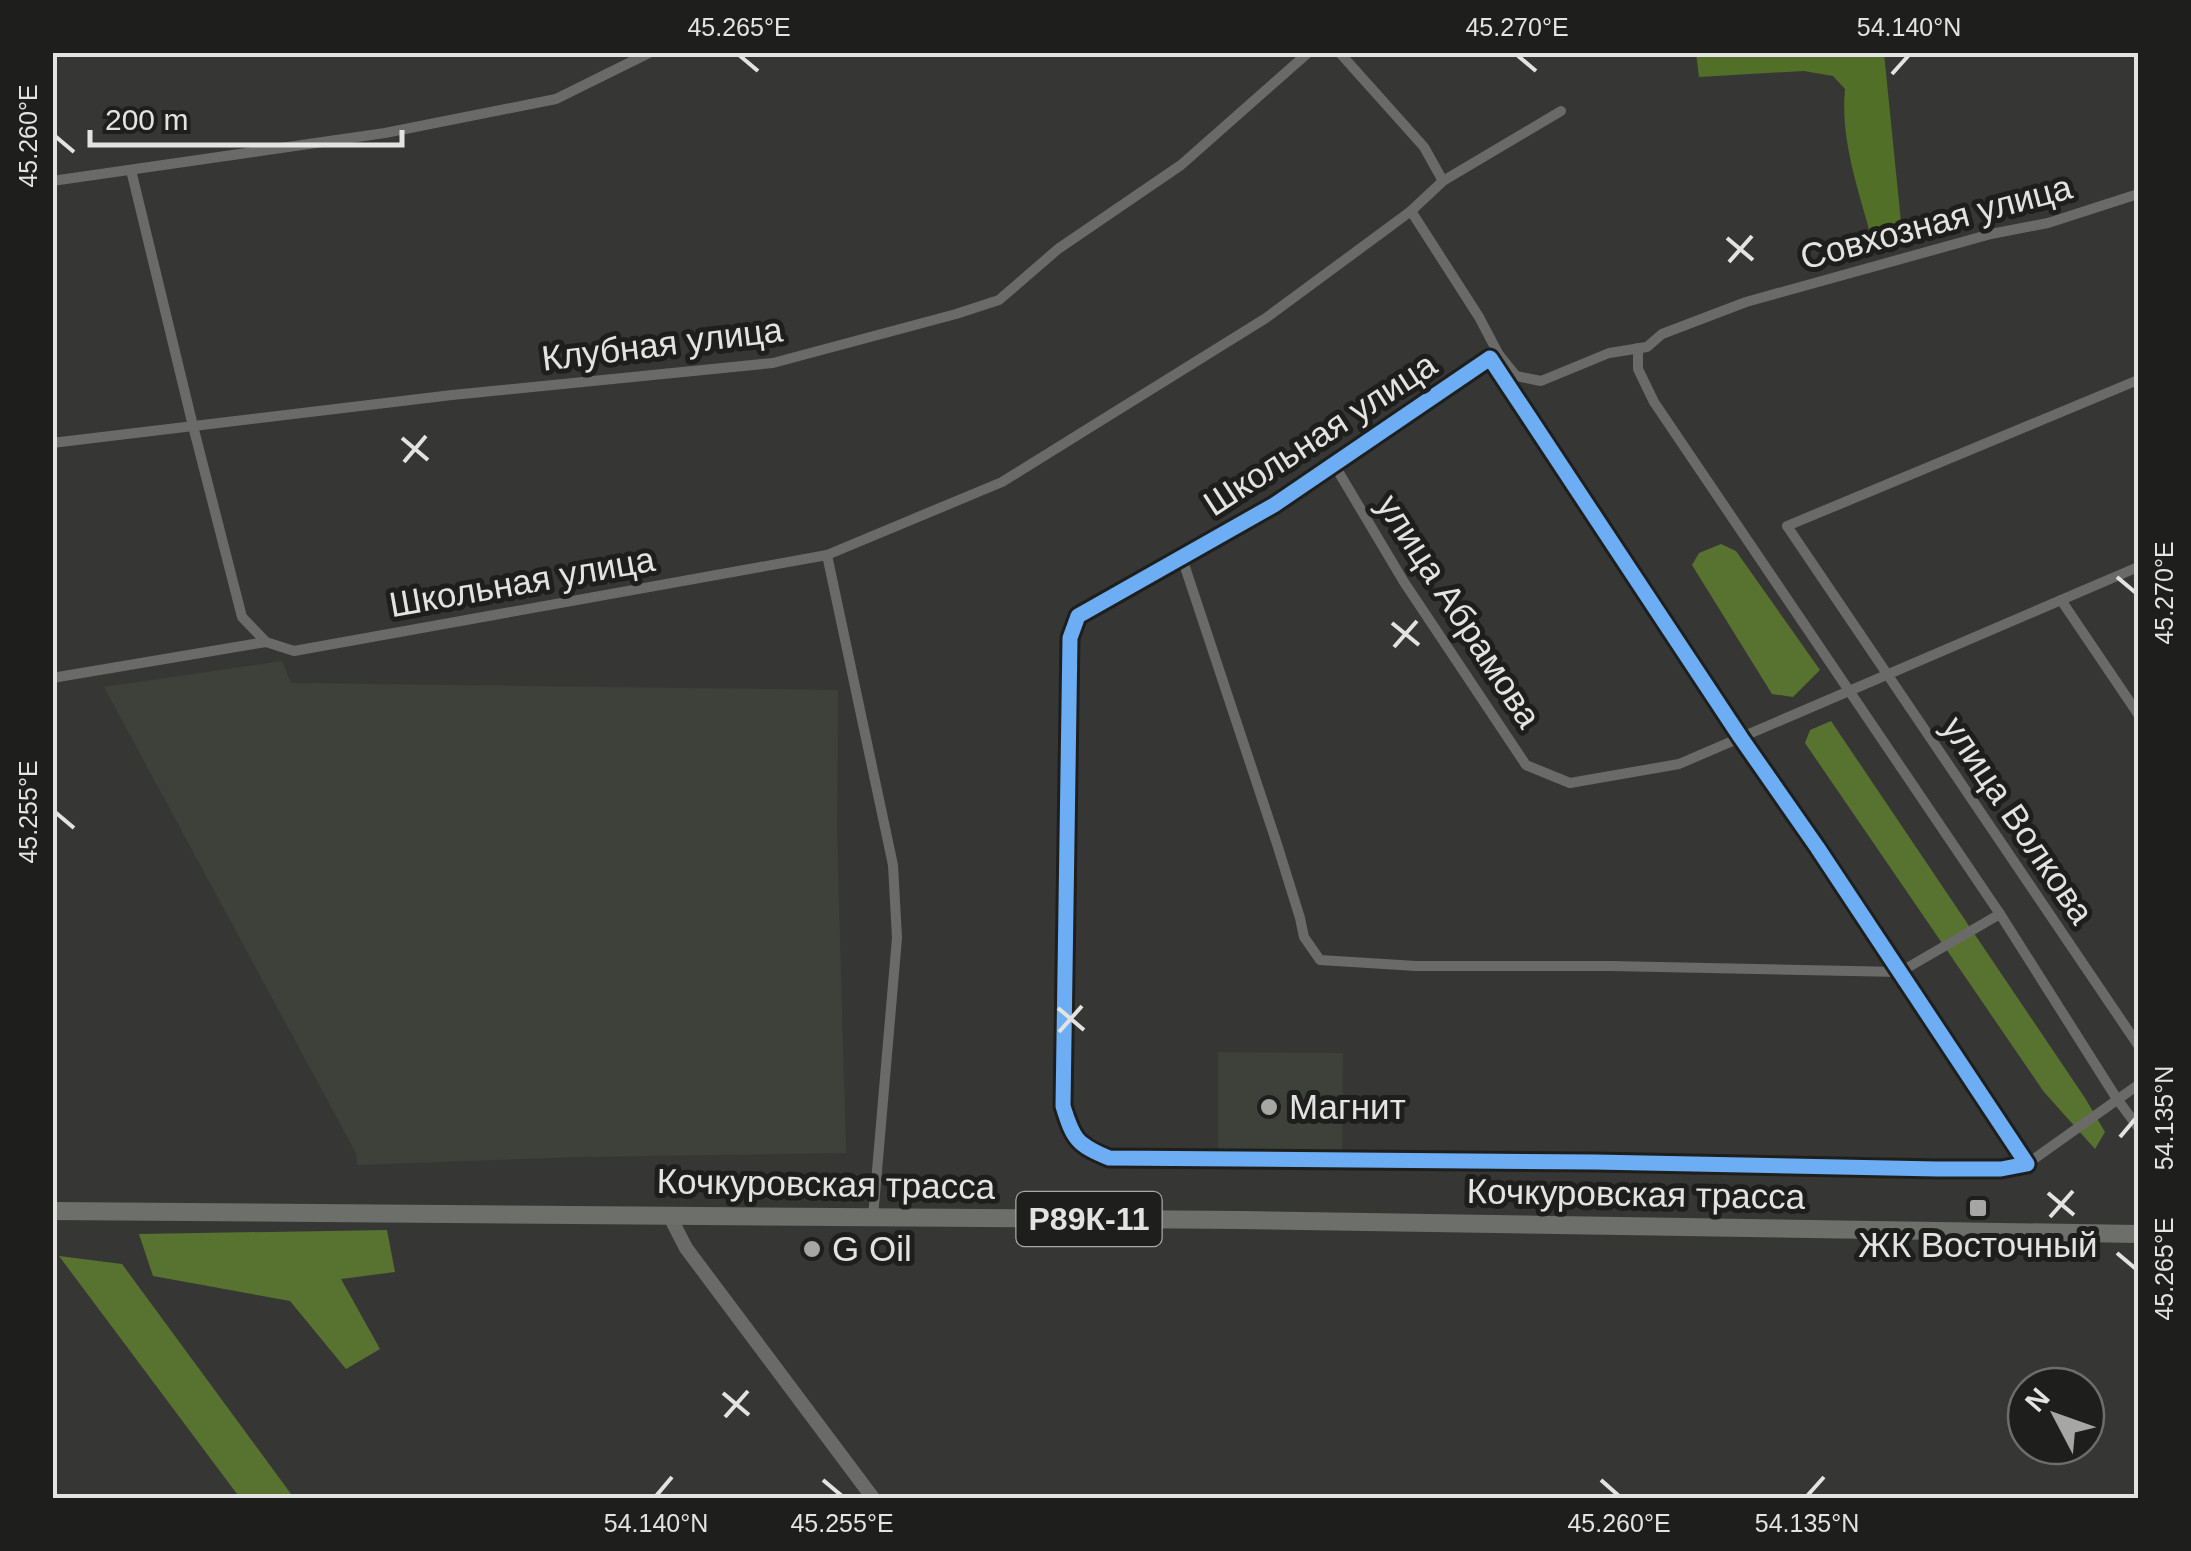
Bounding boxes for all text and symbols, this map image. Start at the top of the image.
text: 45.265°E [687,13,791,41]
text: 45.270°E [1465,13,1569,41]
text: 54.140°N [1857,13,1961,41]
text: 45.260°E [14,84,42,188]
scale bar [90,85,402,147]
text: 200 m [105,103,188,136]
street label: Совхозная улица [1796,166,2076,276]
street label: Клубная улица [539,309,785,378]
street label: Школьная улица [1196,344,1444,523]
street label: улица Абрамова [1370,487,1549,735]
street label: Школьная улица [386,539,658,624]
text: 45.270°E [2150,541,2178,645]
street label: улица Волкова [1935,709,2102,931]
text: 45.255°E [14,760,42,864]
text: 54.135°N [2150,1066,2178,1170]
place label: Магнит [1289,1087,1406,1126]
marker: Магнит [1258,1096,1280,1118]
street label: Кочкуровская трасса [656,1161,996,1206]
street label: Кочкуровская трасса [1466,1171,1806,1216]
road number: Р89К-11 [1016,1192,1162,1246]
marker: ЖК Восточный [1967,1197,1989,1219]
text: 45.265°E [2150,1217,2178,1321]
place label: ЖК Восточный [1858,1225,2098,1264]
place label: G Oil [832,1229,912,1268]
marker: G Oil [801,1238,823,1260]
north arrow [2006,1366,2106,1466]
text: N [2019,1382,2056,1418]
text: 54.140°N [604,1509,708,1537]
text: 45.255°E [790,1509,894,1537]
text: 45.260°E [1567,1509,1671,1537]
text: 54.135°N [1755,1509,1859,1537]

